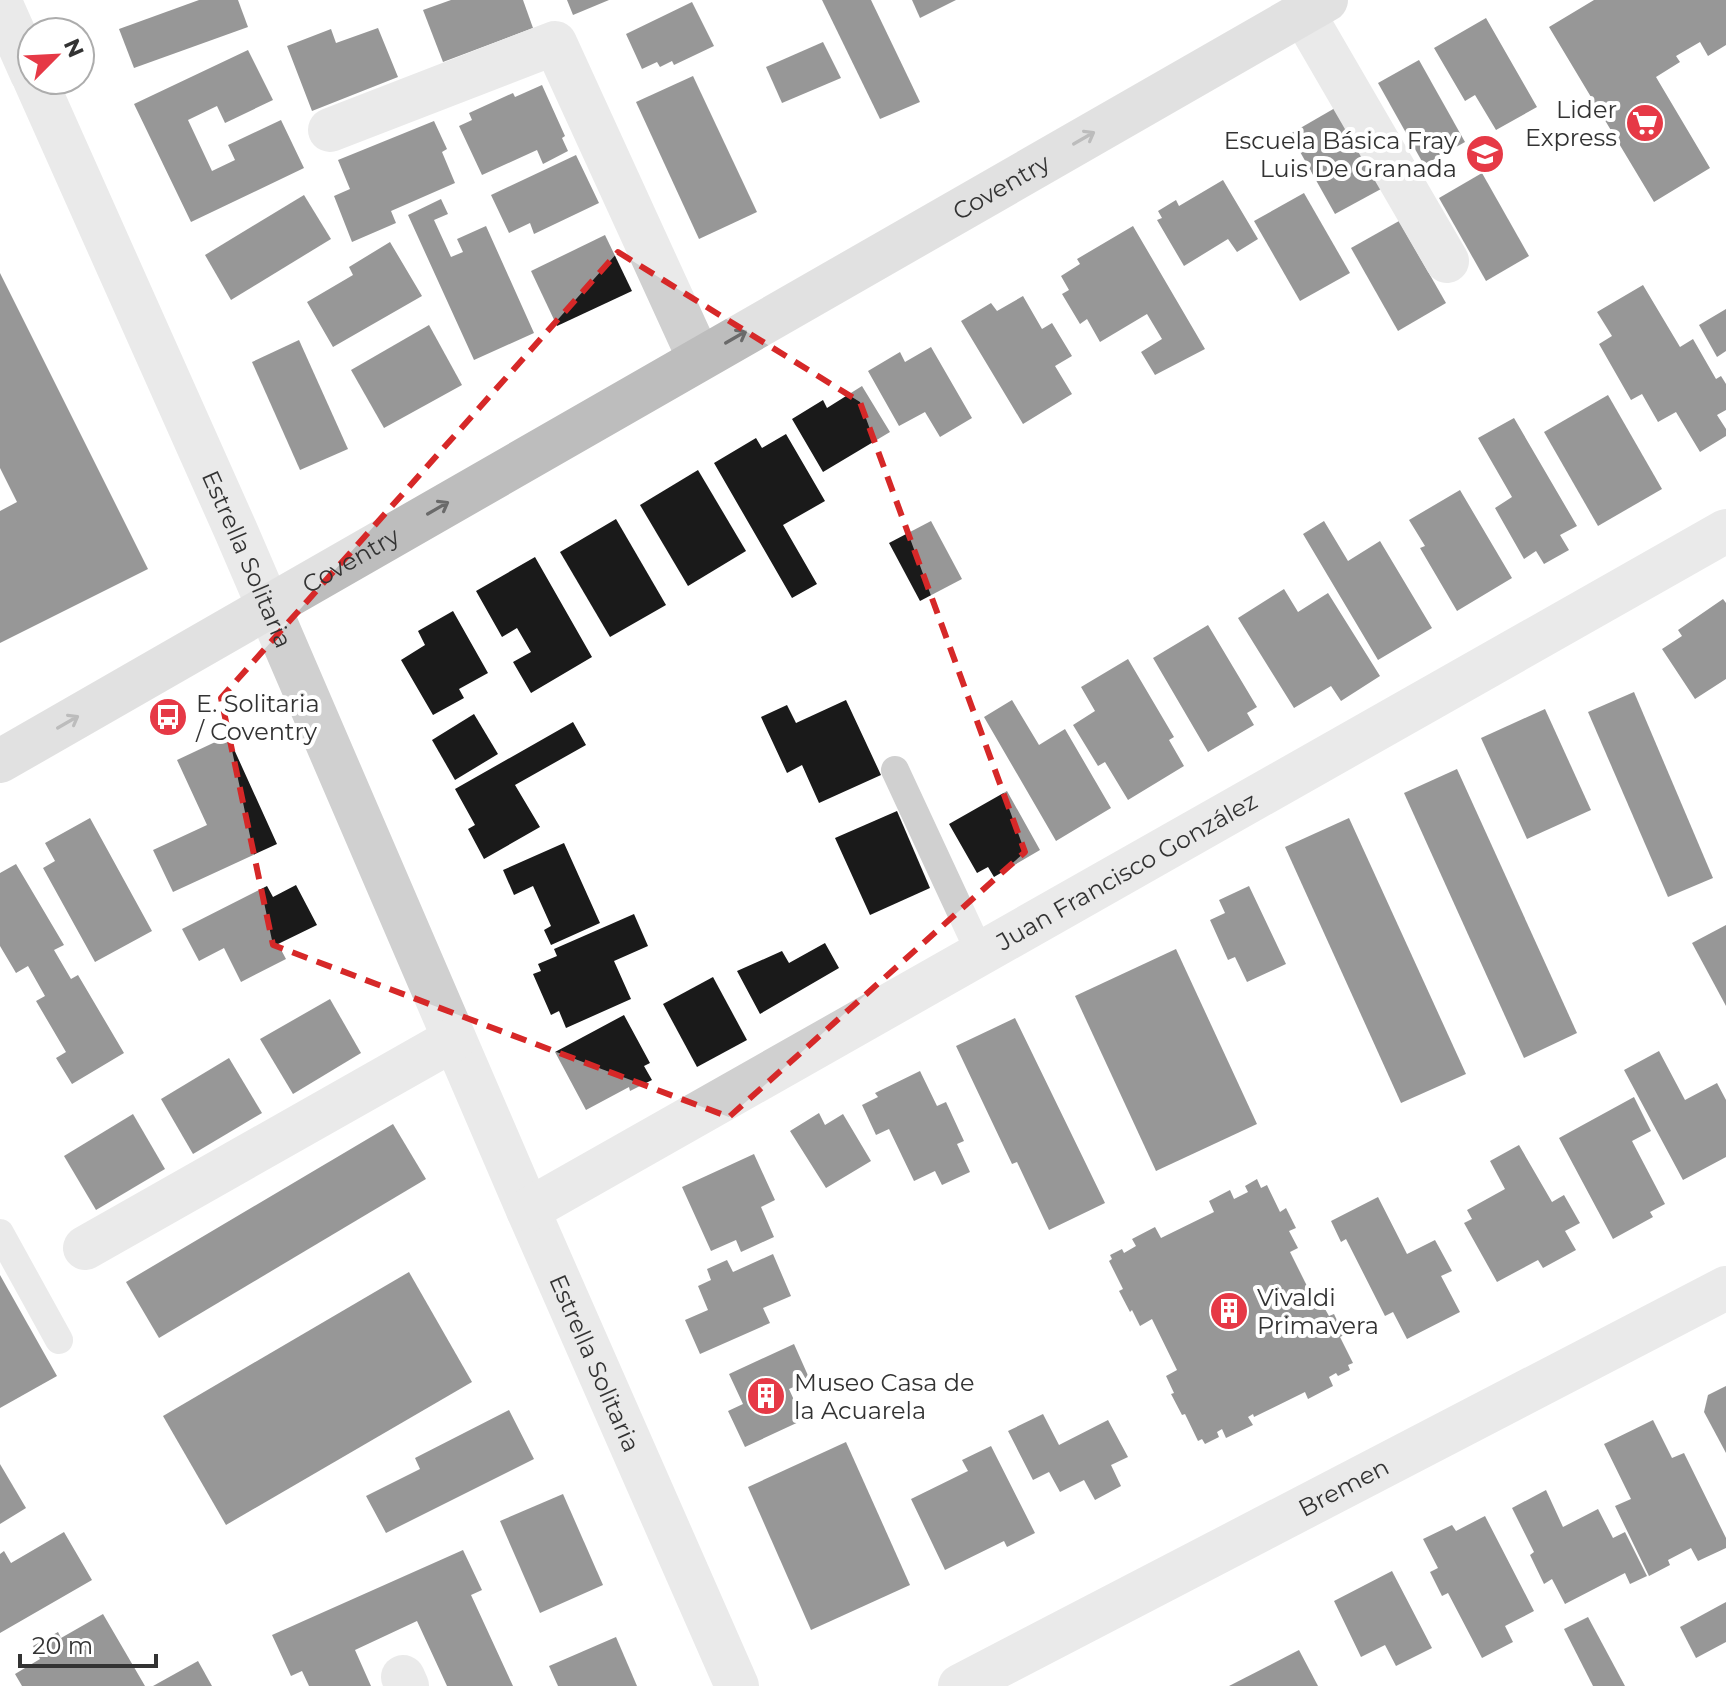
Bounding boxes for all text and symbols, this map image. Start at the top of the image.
north arrow [16,16,96,96]
text: N [58,34,90,62]
place label: Lider Express [1525,95,1617,152]
supermarket icon: Lider Express [1624,102,1666,144]
place label: Escuela Básica Fray Luis De Granada [1224,126,1457,183]
one-way arrow [1072,130,1095,146]
school or university icon: Escuela Básica Fray Luis De Granada [1464,133,1506,175]
street label: Coventry [947,147,1054,226]
one-way arrow [724,329,748,344]
street label: Estrella Solitaria [196,466,299,652]
one-way arrow [426,500,449,516]
street label: Coventry [297,521,404,599]
place label: E. Solitaria / Coventry [195,689,320,746]
bus stop icon: E. Solitaria / Coventry [147,696,189,738]
one-way arrow [56,714,79,730]
street label: Juan Francisco González [990,786,1262,956]
street label: Estrella Solitaria [544,1270,647,1456]
place label: Vivaldi Primavera [1257,1283,1379,1340]
building icon: Vivaldi Primavera [1208,1290,1250,1332]
place label: Museo Casa de la Acuarela [794,1368,975,1425]
building icon: Museo Casa de la Acuarela [745,1375,787,1417]
street label: Bremen [1293,1451,1394,1522]
scale bar [20,1618,156,1668]
text: 20 m [32,1631,93,1660]

